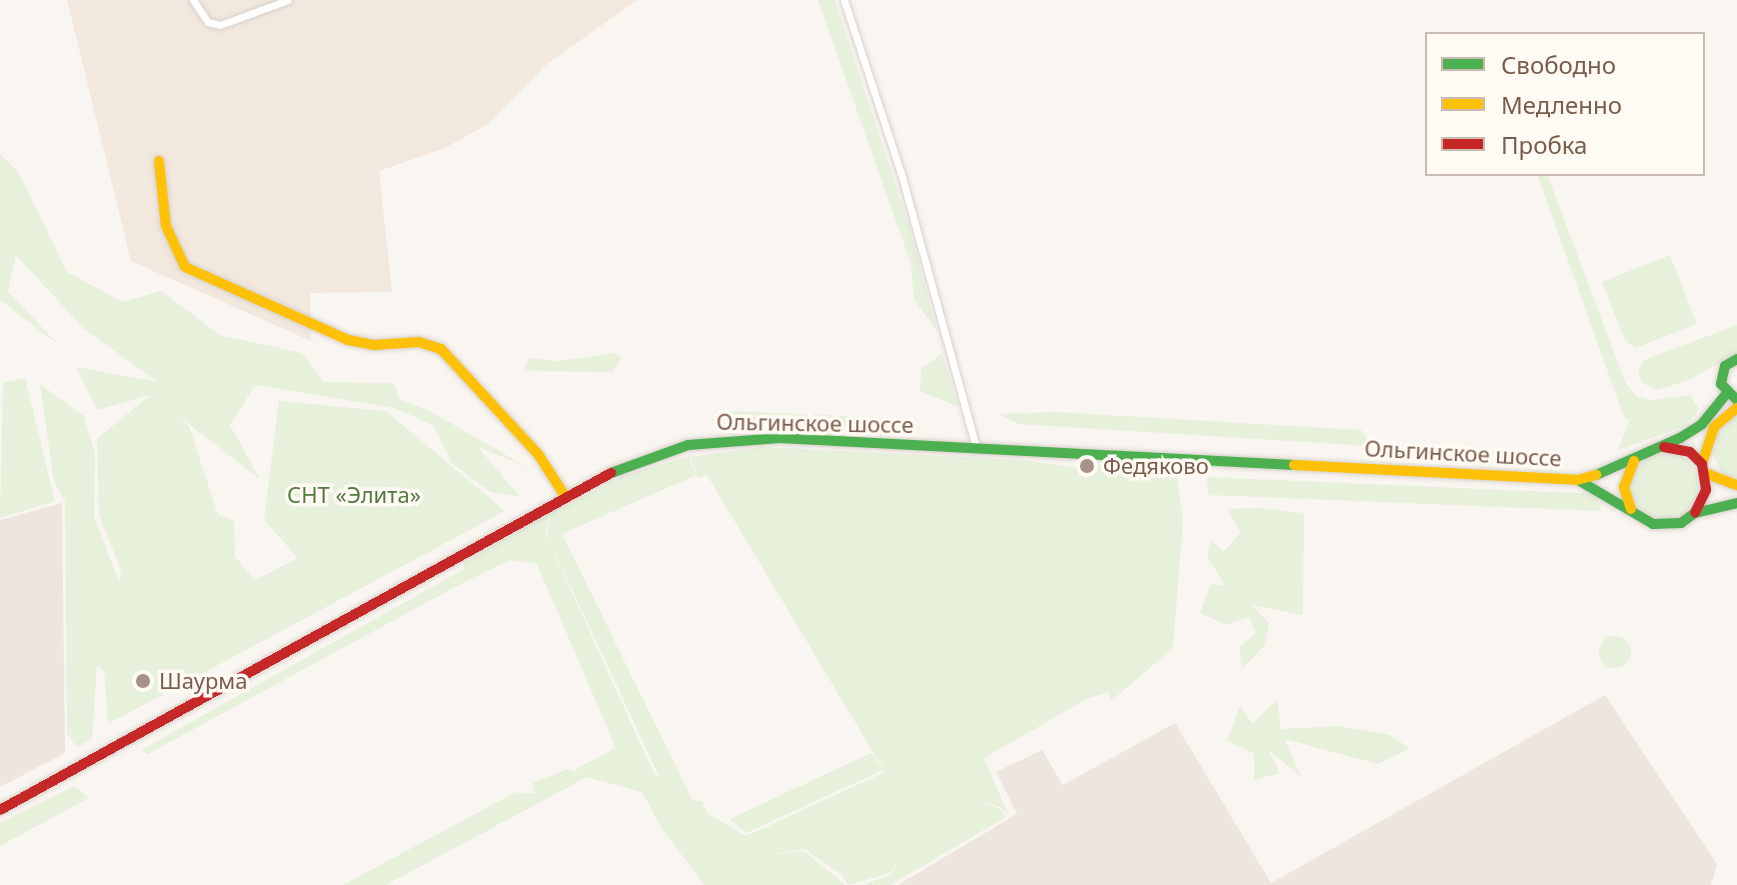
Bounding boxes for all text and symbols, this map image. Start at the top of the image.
legend [1425,32,1705,176]
text: Свободно [1501,48,1616,81]
text: Медленно [1501,88,1622,121]
text: Пробка [1501,128,1587,161]
street label: Ольгинское шоссе [716,408,914,438]
street label: Ольгинское шоссе [1364,435,1562,471]
place label: Федяково [1103,453,1209,479]
marker: Федяково [1078,457,1096,475]
park label: СНТ «Элита» [287,482,421,508]
place label: Шаурма [159,668,247,694]
marker: Шаурма [134,672,152,690]

